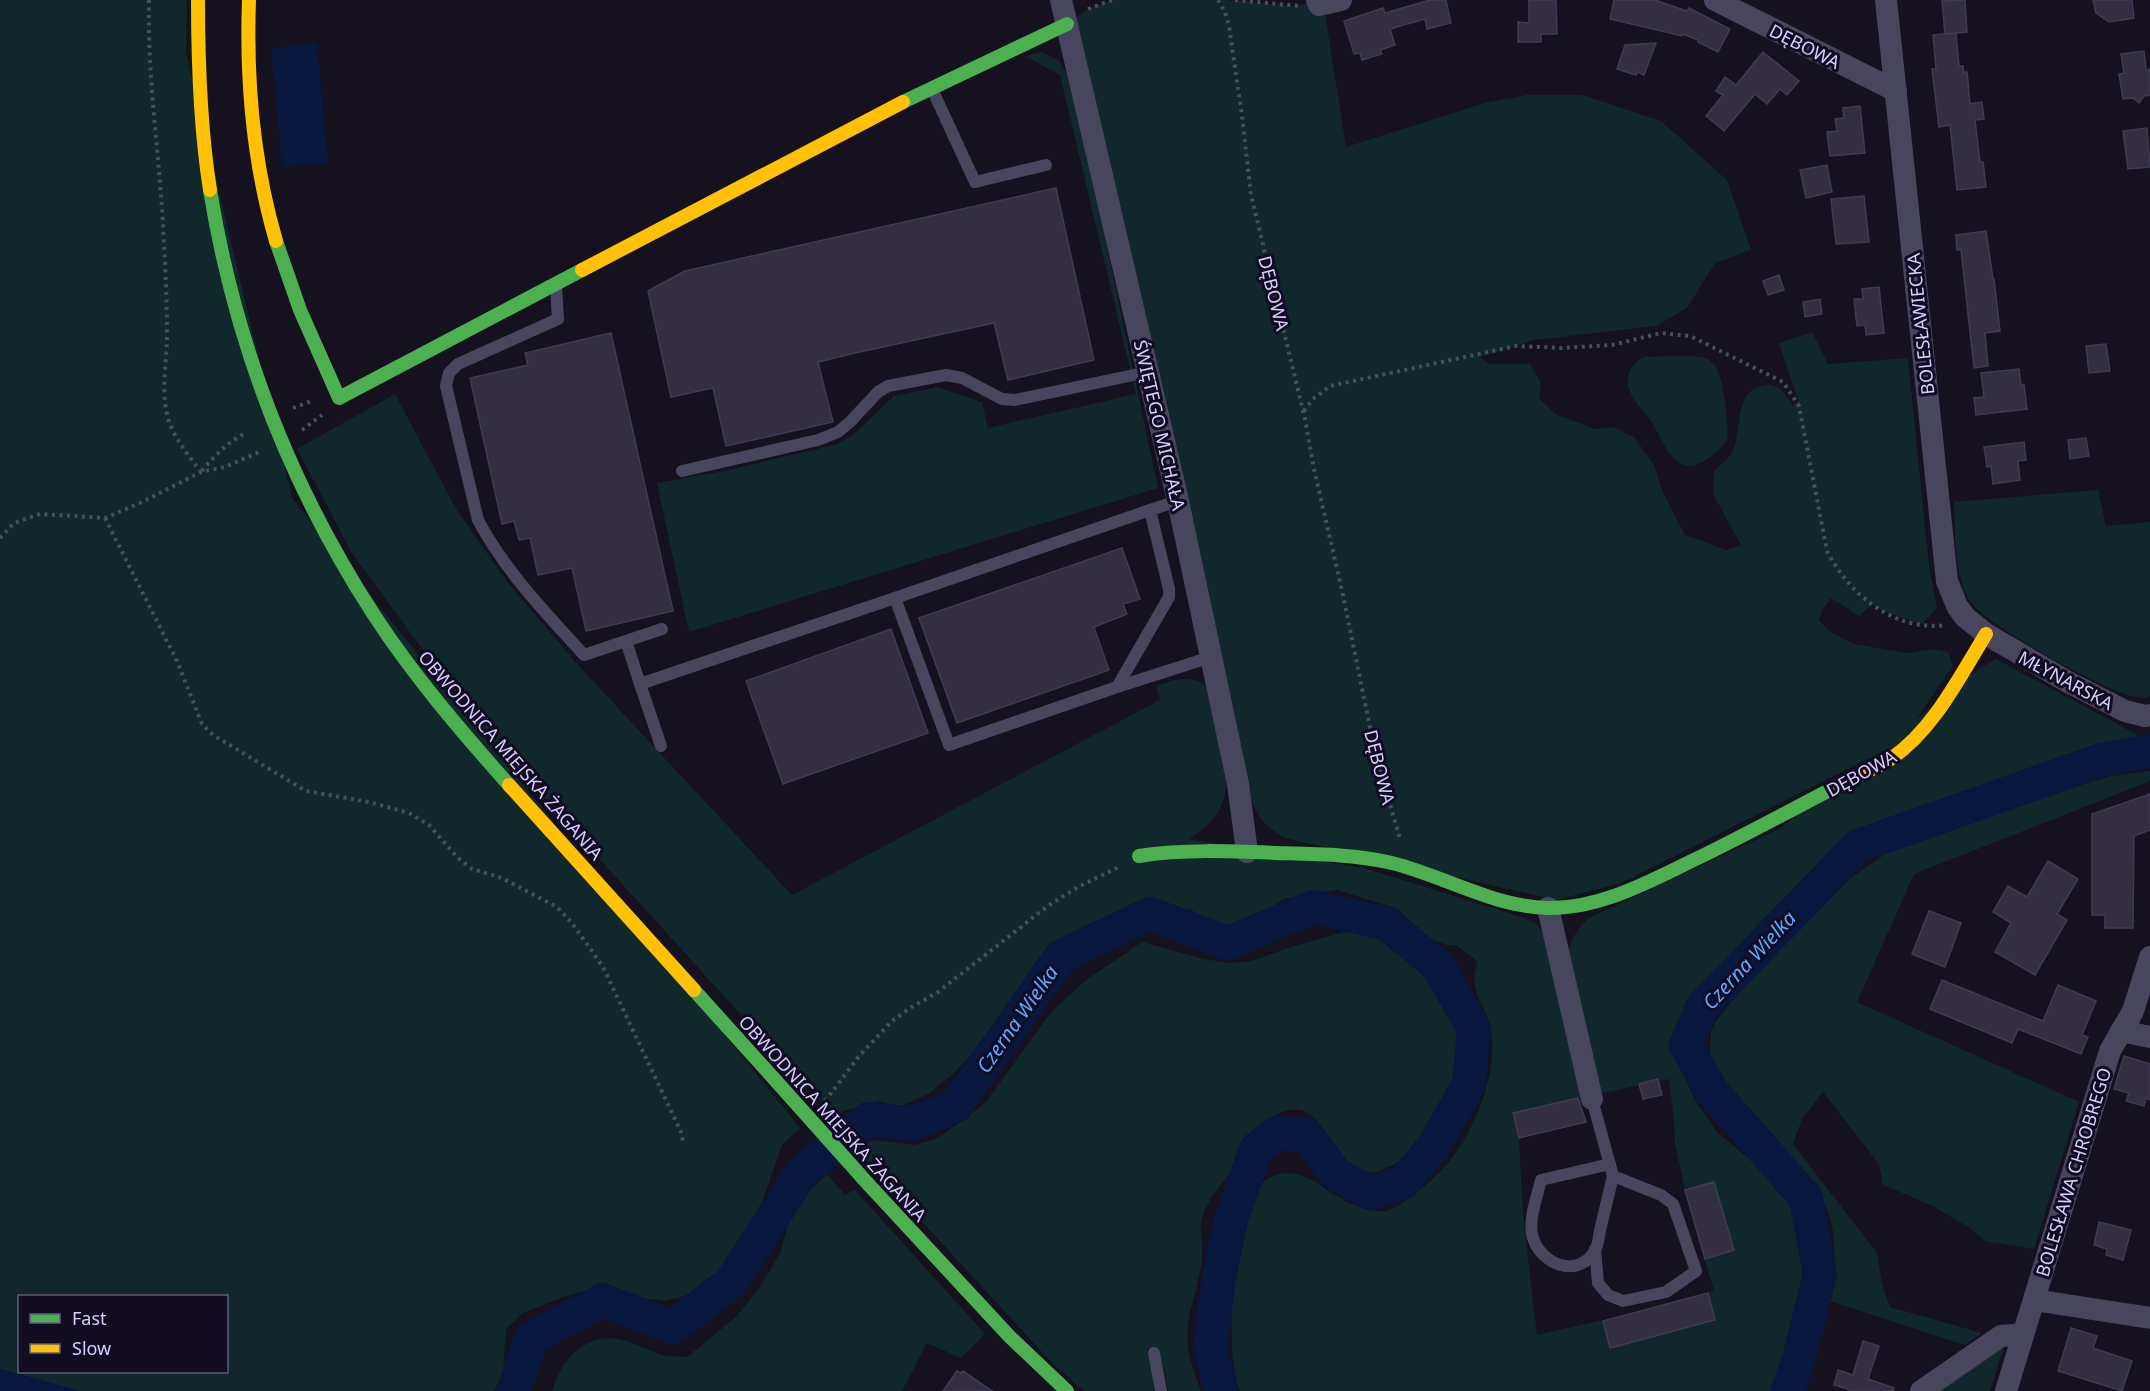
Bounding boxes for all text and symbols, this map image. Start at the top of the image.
street label: DĘBOWA [1766,18,1845,74]
street label: BOLESŁAWIECKA [1901,252,1939,396]
street label: DĘBOWA [1253,253,1295,333]
street label: ŚWIĘTEGO MICHAŁA [1129,337,1191,513]
street label: OBWODNICA MIEJSKA ŻAGANIA [413,645,609,865]
street label: MŁYNARSKA [2014,645,2118,715]
street label: DĘBOWA [1359,727,1401,807]
street label: DĘBOWA [1822,744,1901,802]
water label: Czerna Wielka [1696,905,1802,1015]
water label: Czerna Wielka [970,960,1064,1078]
street label: OBWODNICA MIEJSKA ŻAGANIA [734,1010,933,1227]
street label: BOLESŁAWA CHROBREGO [2030,1064,2116,1280]
legend [18,1295,228,1373]
text: Fast [72,1306,107,1330]
text: Slow [72,1336,111,1360]

